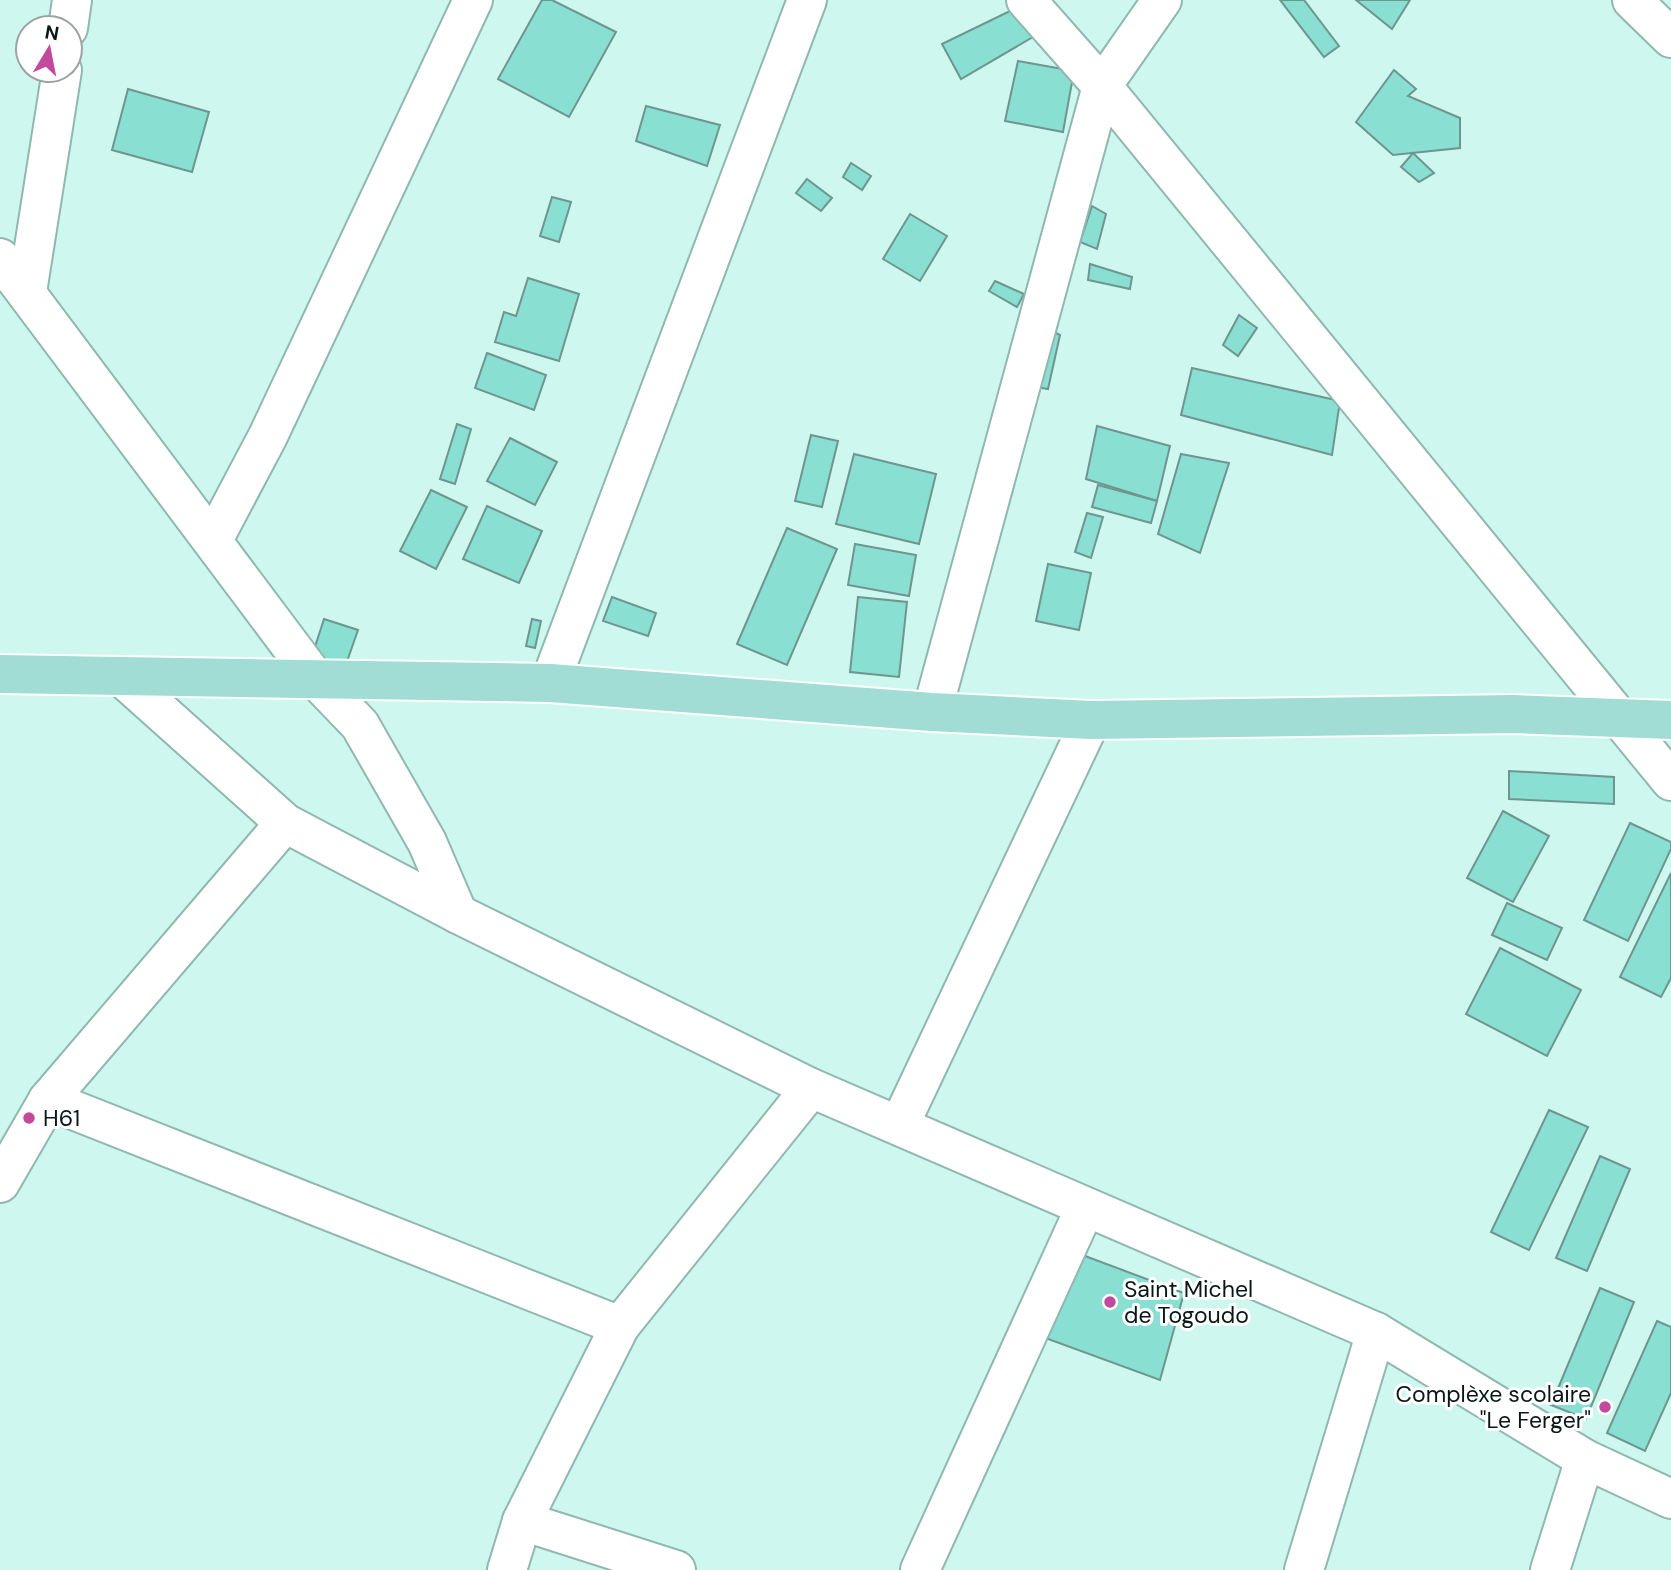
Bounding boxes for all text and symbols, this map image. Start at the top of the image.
north arrow [14,14,84,84]
text: N [43,19,61,46]
place label: H61 [43,1103,80,1133]
marker: H61 [21,1110,37,1126]
place label: Saint Michel de Togoudo [1124,1274,1253,1330]
marker: Saint Michel de Togoudo [1102,1294,1118,1310]
place label: Complèxe scolaire "Le Ferger" [1396,1379,1591,1435]
marker: Complèxe scolaire "Le Ferger" [1597,1399,1613,1415]

